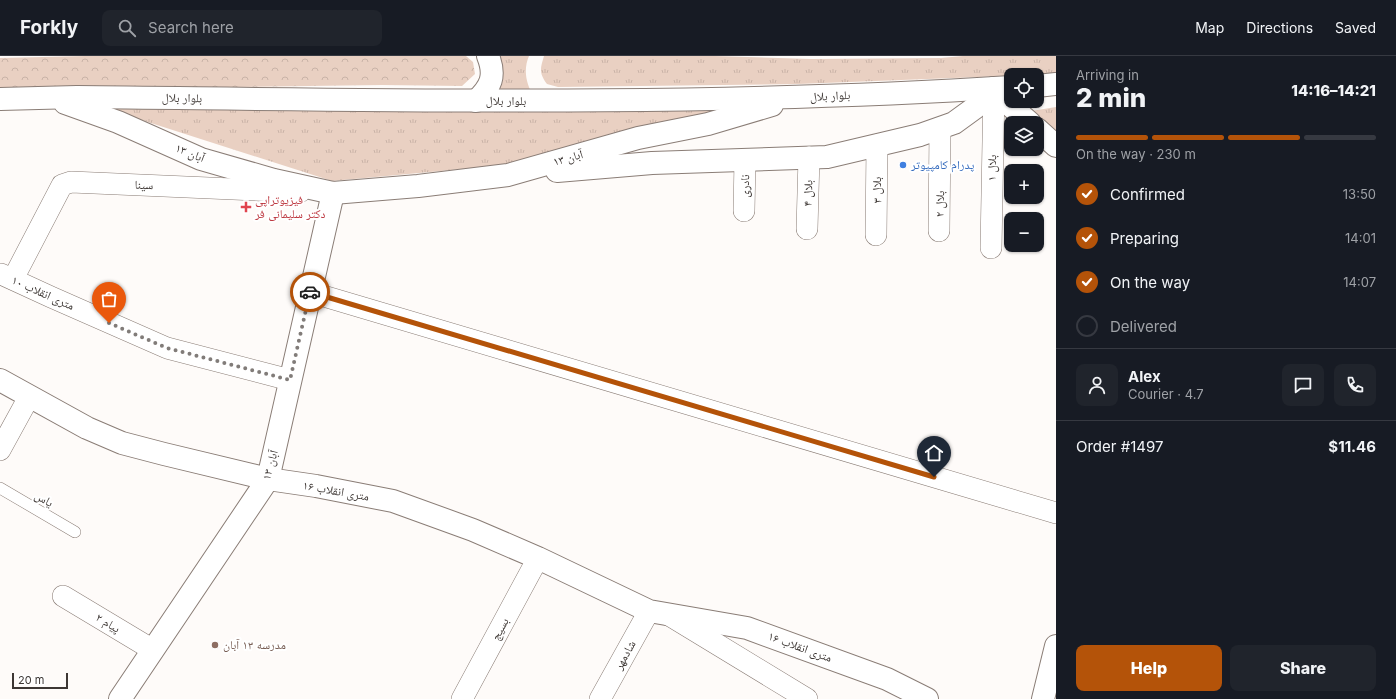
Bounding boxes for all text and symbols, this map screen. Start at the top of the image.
search box [102,10,382,46]
text: Forkly [20,16,78,39]
icon: search [116,17,138,39]
text: Search here [148,18,234,37]
text: Map [1195,19,1224,36]
text: Directions [1246,19,1313,36]
text: Saved [1335,19,1376,36]
text: Arriving in [1076,67,1139,83]
map controls [1004,68,1044,252]
button: locate [1004,68,1044,108]
text: 14:16–14:21 [1291,81,1376,100]
text: 2 min [1076,82,1146,113]
street label: بلوار بلال [809,87,851,104]
street label: بلوار بلال [162,90,202,106]
street label: بلوار بلال [486,93,526,108]
button: layers [1004,116,1044,156]
street label: ۱۳ آبان [173,140,208,166]
street label: ۱۳ آبان [551,146,586,169]
text: On the way · 230 m [1076,146,1196,162]
street label: بلال ۱ [984,155,1000,181]
place label: پدرام کامپیوتر [910,157,975,173]
marker: پدرام کامپیوتر [898,160,908,170]
button: + [1004,164,1044,204]
street label: نادری [737,174,752,198]
street label: سینا [134,177,154,193]
street label: بلال ۳ [869,177,884,203]
street label: بلال ۴ [800,179,816,207]
icon: check [1076,183,1098,205]
text: Confirmed [1110,185,1185,204]
text: 13:50 [1343,186,1376,202]
street label: بلال ۲ [932,191,948,217]
place label: فیزیوتراپی دکتر سلیمانی فر [254,192,325,221]
marker: فیزیوتراپی دکتر سلیمانی فر [240,201,252,213]
button: − [1004,212,1044,252]
icon: check [1076,227,1098,249]
text: Preparing [1110,229,1179,248]
text: 14:01 [1345,230,1376,246]
icon: check [1076,271,1098,293]
street label: ۱۰ متری انقلاب [9,272,77,313]
courier [290,272,330,312]
text: On the way [1110,273,1190,292]
text: 14:07 [1343,274,1376,290]
icon: car [299,281,321,303]
pin [92,282,126,323]
icon: bag [98,288,120,310]
text: Delivered [1110,317,1177,336]
button: person [1076,364,1118,406]
button: chat [1282,364,1324,406]
button: phone [1334,364,1376,406]
text: Alex [1128,367,1161,386]
text: Courier · 4.7 [1128,386,1204,402]
pin [917,436,951,477]
text: Order #1497 [1076,437,1163,456]
text: $11.46 [1328,437,1376,456]
icon: home [923,442,945,464]
street label: ۱۳ آبان [258,447,282,482]
street label: ۱۶ متری انقلاب [302,477,370,504]
street label: یاس [32,487,57,510]
street label: پیام ۲ [93,609,124,637]
street label: بسیج [487,615,512,643]
street label: ۱۶ متری انقلاب [766,628,834,665]
place label: مدرسه ۱۳ آبان [223,637,286,652]
street label: شادمهر [610,638,639,673]
marker: مدرسه ۱۳ آبان [210,640,220,650]
button: Help [1076,645,1222,691]
button: Share [1230,645,1376,691]
scale bar [12,671,68,690]
text: 20 m [18,673,44,687]

